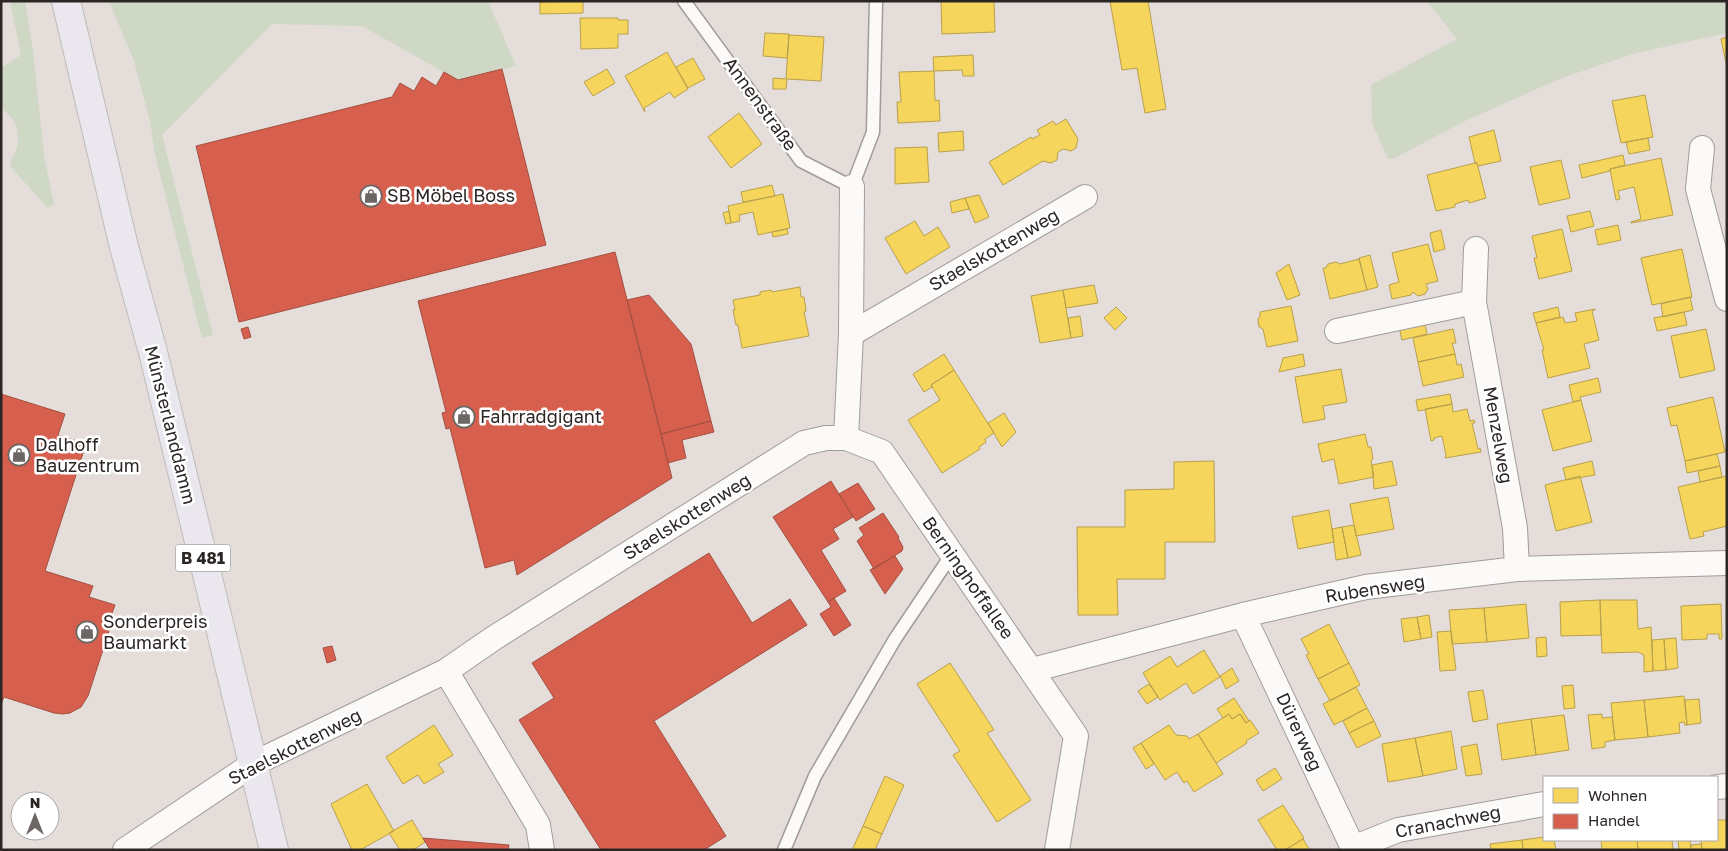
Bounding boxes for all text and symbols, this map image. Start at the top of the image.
street label: Annenstraße [719,52,802,155]
shop icon: SB Möbel Boss [359,184,383,208]
place label: SB Möbel Boss [387,184,515,206]
street label: Staelskottenweg [925,203,1062,295]
street label: Münsterlanddamm [141,343,201,506]
street label: Menzelweg [1480,385,1518,485]
shop icon: Fahrradgigant [452,405,476,429]
place label: Fahrradgigant [480,405,602,427]
place label: Dalhoff Bauzentrum [35,433,140,476]
shop icon: Dalhoff Bauzentrum [7,443,31,467]
street label: Staelskottenweg [619,468,754,564]
street label: Berninghoffallee [918,512,1019,643]
road number: B 481 [176,544,230,572]
street label: Rubensweg [1323,569,1426,607]
place label: Sonderpreis Baumarkt [103,610,208,653]
shop icon: Sonderpreis Baumarkt [75,620,99,644]
street label: Dürerweg [1272,689,1328,774]
street label: Staelskottenweg [224,703,365,789]
legend [1543,776,1718,841]
text: Wohnen [1588,786,1647,804]
north arrow [10,791,60,841]
text: N [30,794,40,811]
street label: Cranachweg [1393,800,1502,842]
text: Handel [1588,811,1640,829]

